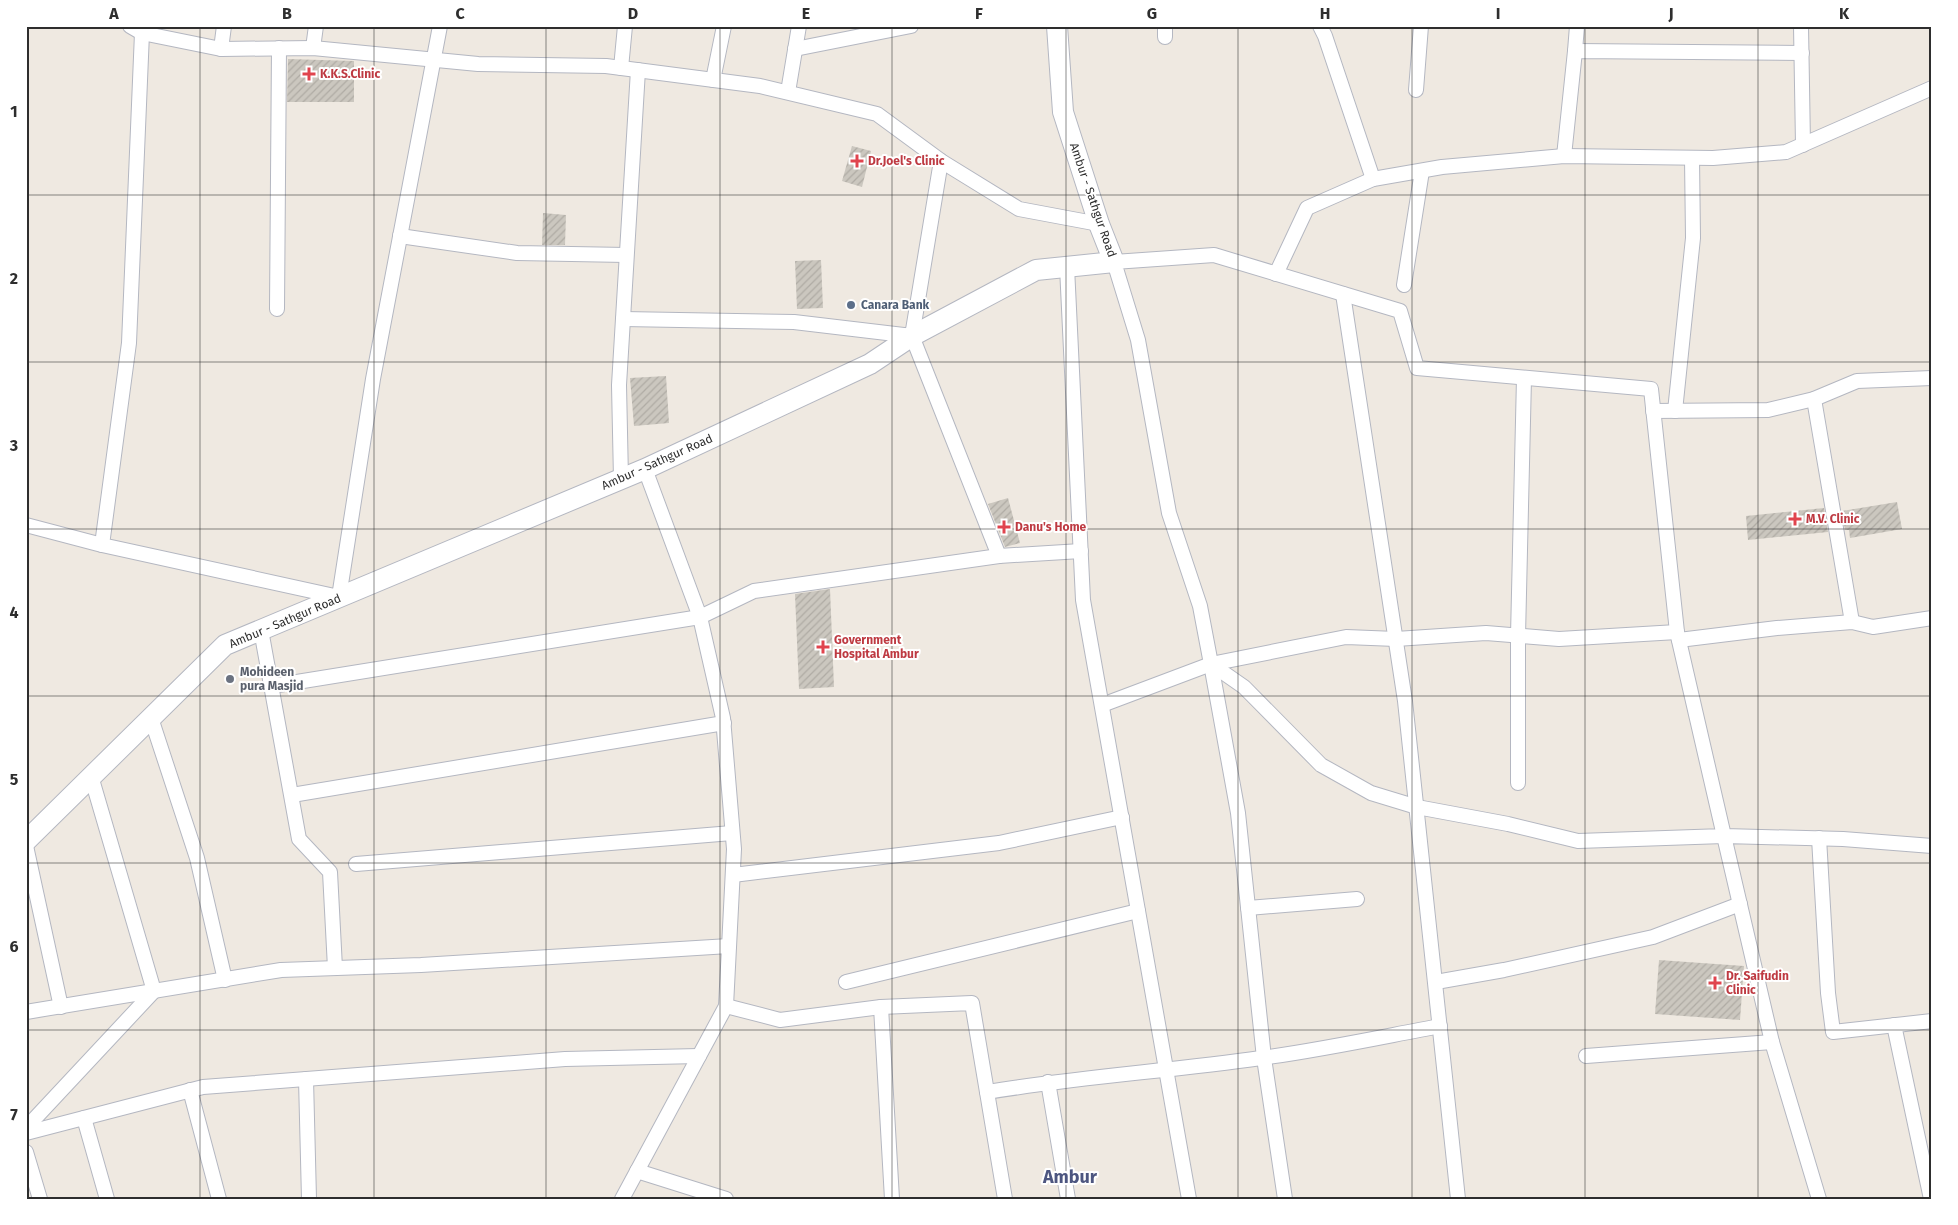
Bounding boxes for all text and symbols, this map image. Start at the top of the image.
text: A [108,4,119,23]
text: B [282,4,292,23]
text: C [455,4,465,23]
text: D [628,4,638,23]
text: E [802,4,810,23]
text: F [975,4,983,23]
text: G [1147,4,1157,23]
text: H [1320,4,1330,23]
text: I [1496,4,1500,23]
text: J [1667,4,1674,23]
text: K [1839,4,1850,23]
marker: K.K.S.Clinic [302,67,316,81]
place label: K.K.S.Clinic [320,67,380,81]
text: 1 [10,102,18,121]
street label: Ambur - Sathgur Road [1067,141,1119,259]
marker: Dr.Joel's Clinic [850,154,864,168]
place label: Dr.Joel's Clinic [868,154,945,168]
text: 2 [10,269,18,288]
place label: Canara Bank [861,298,930,312]
marker: Canara Bank [845,299,857,311]
street label: Ambur - Sathgur Road [599,431,715,493]
text: 3 [9,436,18,455]
marker: M.V. Clinic [1788,512,1802,526]
place label: M.V. Clinic [1806,512,1860,526]
marker: Danu's Home [997,520,1011,534]
place label: Danu's Home [1015,520,1087,534]
street label: Ambur - Sathgur Road [227,591,343,651]
text: 4 [9,603,19,622]
place label: Government Hospital Ambur [834,633,919,661]
marker: Government Hospital Ambur [816,640,830,654]
place label: Mohideen pura Masjid [240,665,303,693]
marker: Mohideen pura Masjid [224,673,236,685]
text: 5 [10,770,19,789]
text: 6 [9,937,19,956]
place label: Dr. Saifudin Clinic [1726,969,1789,997]
marker: Dr. Saifudin Clinic [1708,976,1722,990]
text: 7 [10,1105,18,1124]
district label: Ambur [1042,1166,1098,1188]

